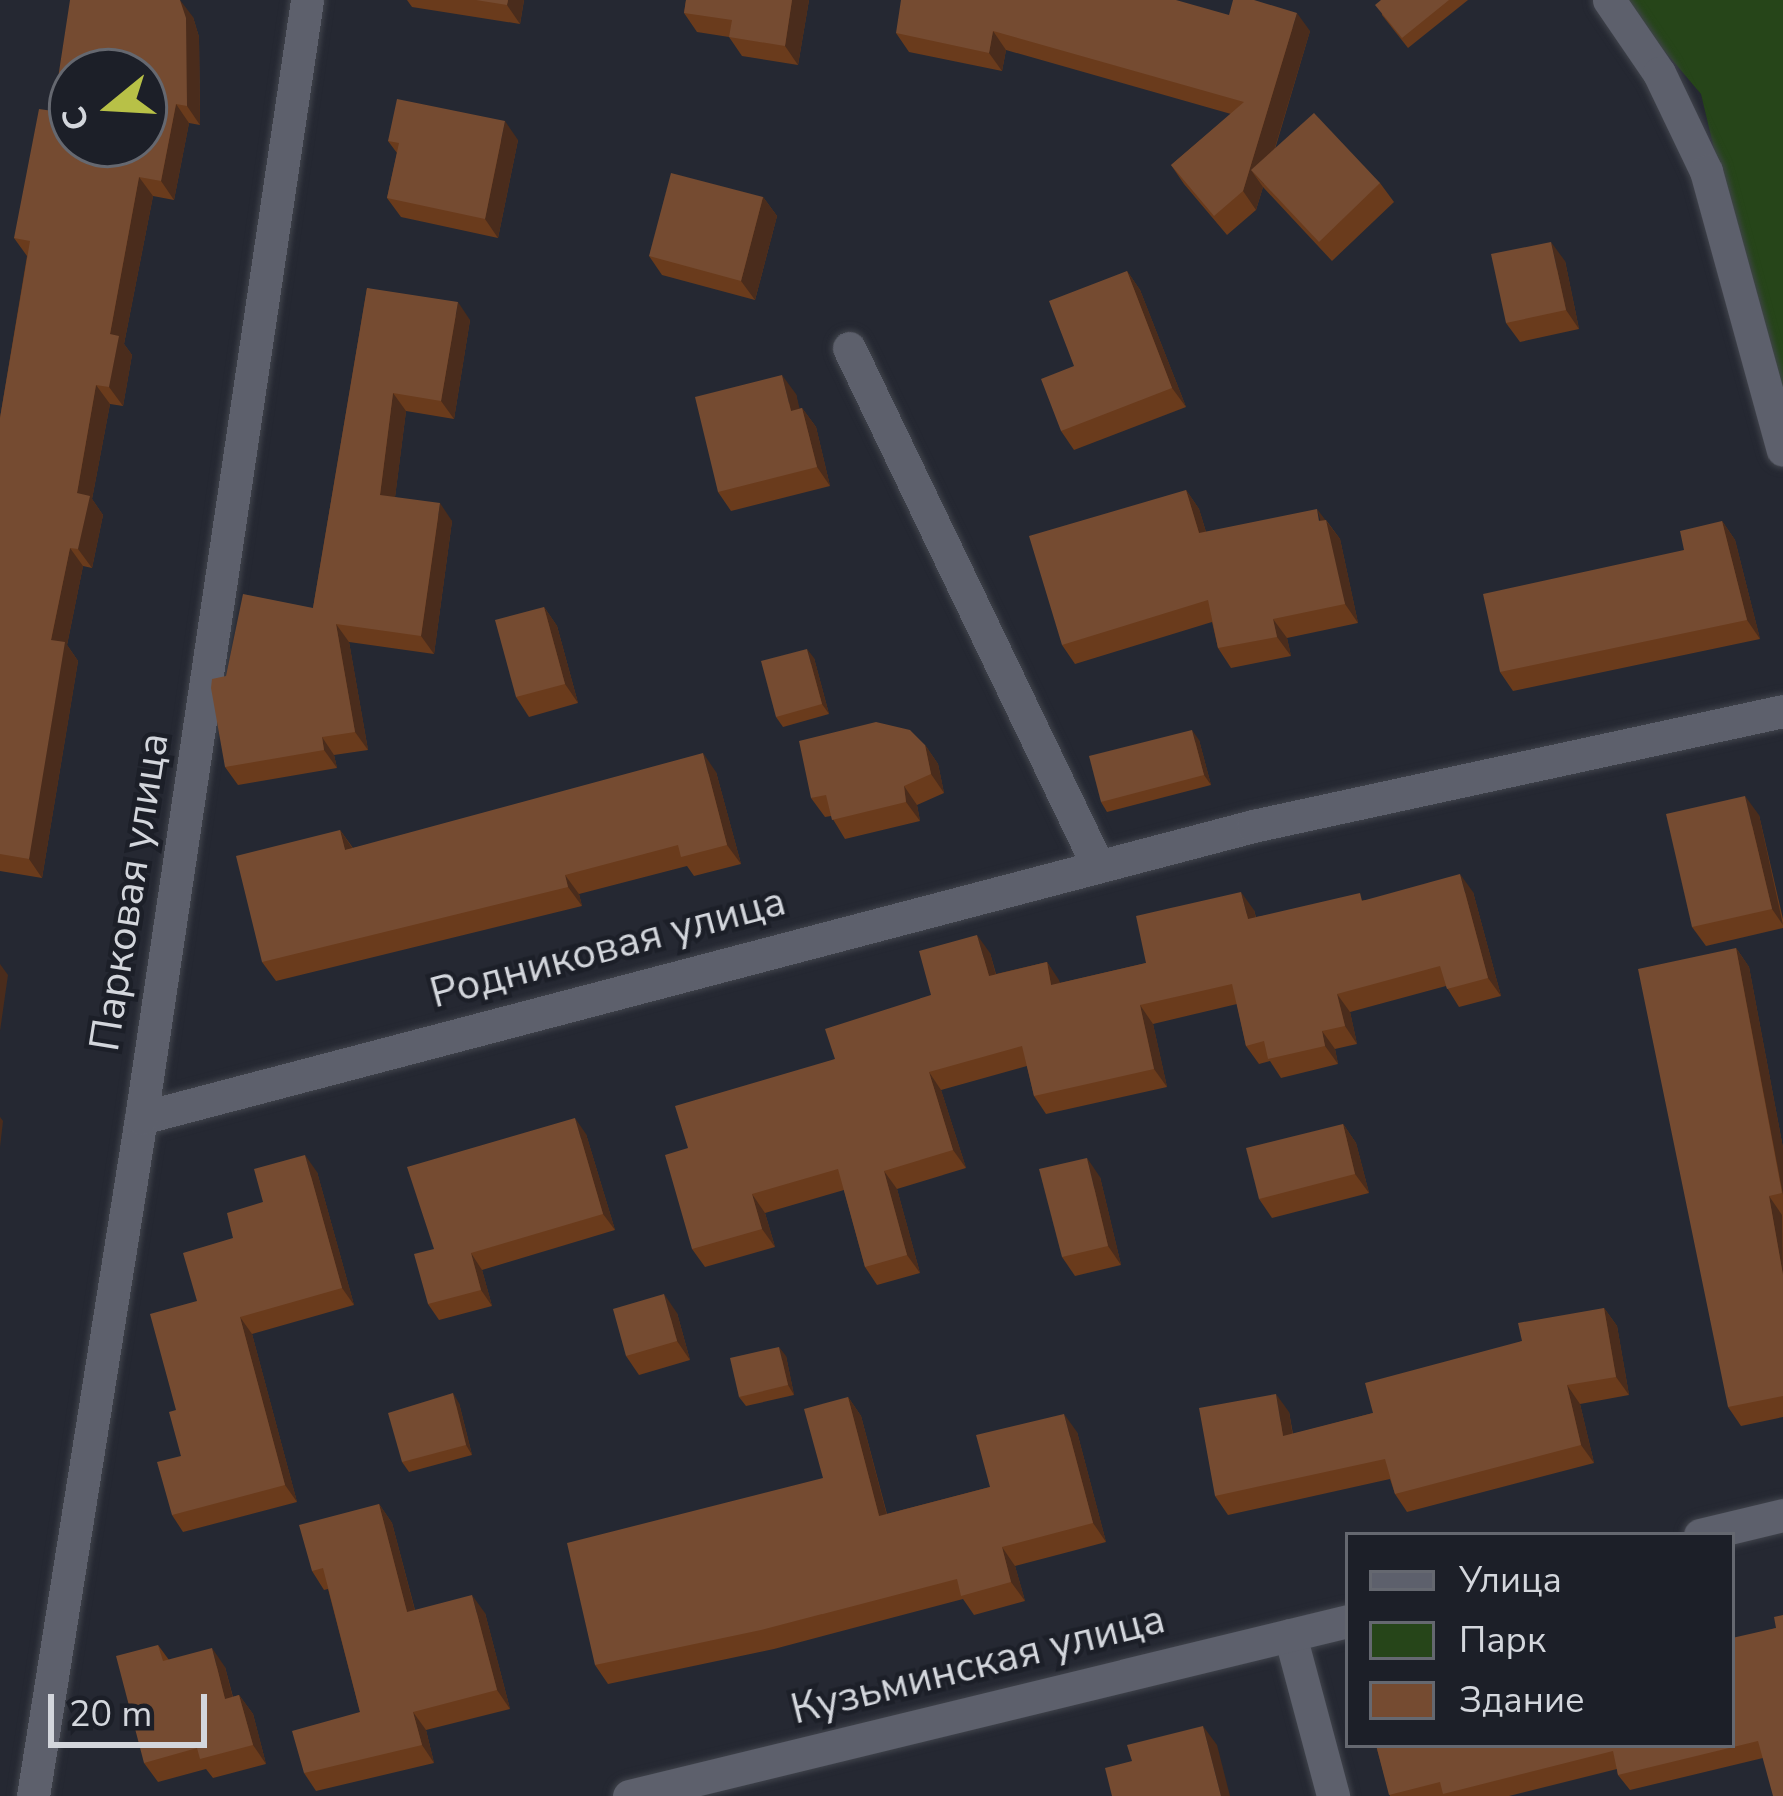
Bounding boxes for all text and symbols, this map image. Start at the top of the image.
north arrow [48,48,168,168]
text: С [51,101,101,136]
street label: Парковая улица [80,729,180,1055]
street label: Родниковая улица [425,876,791,1020]
legend [1345,1532,1735,1748]
text: Улица [1459,1556,1562,1605]
street label: Кузьминская улица [786,1594,1170,1736]
text: Парк [1459,1616,1546,1665]
scale bar [54,1670,213,1744]
text: Здание [1459,1676,1584,1725]
text: 20 m [69,1690,152,1739]

